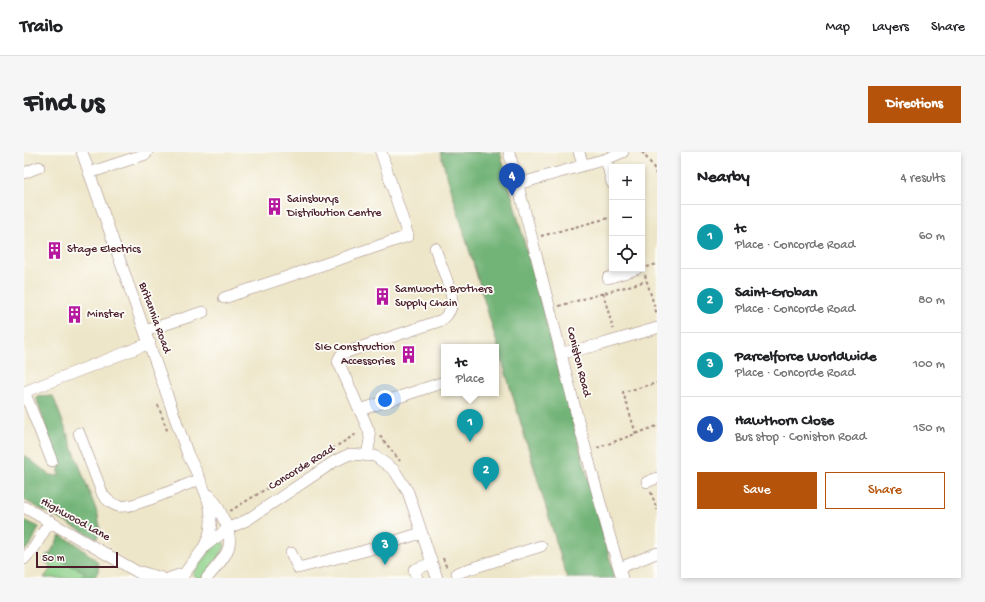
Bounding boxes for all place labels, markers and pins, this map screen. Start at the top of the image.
pin: 4 [499,163,525,196]
place label: Sainsburys Distribution Centre [286,193,382,221]
building icon: Sainsburys Distribution Centre [264,197,284,217]
building icon: Stage Electrics [44,240,64,260]
place label: Stage Electrics [67,243,141,257]
place label: Samworth Brothers Supply Chain [395,283,493,311]
building icon: Samworth Brothers Supply Chain [372,287,392,307]
building icon: Minster [64,305,84,325]
place label: Minster [87,308,125,322]
place label: SIG Construction Accessories [315,341,396,369]
building icon: SIG Construction Accessories [398,345,418,365]
pin: 1 [457,409,483,442]
pin: 2 [473,457,499,490]
pin: 3 [372,532,398,565]

